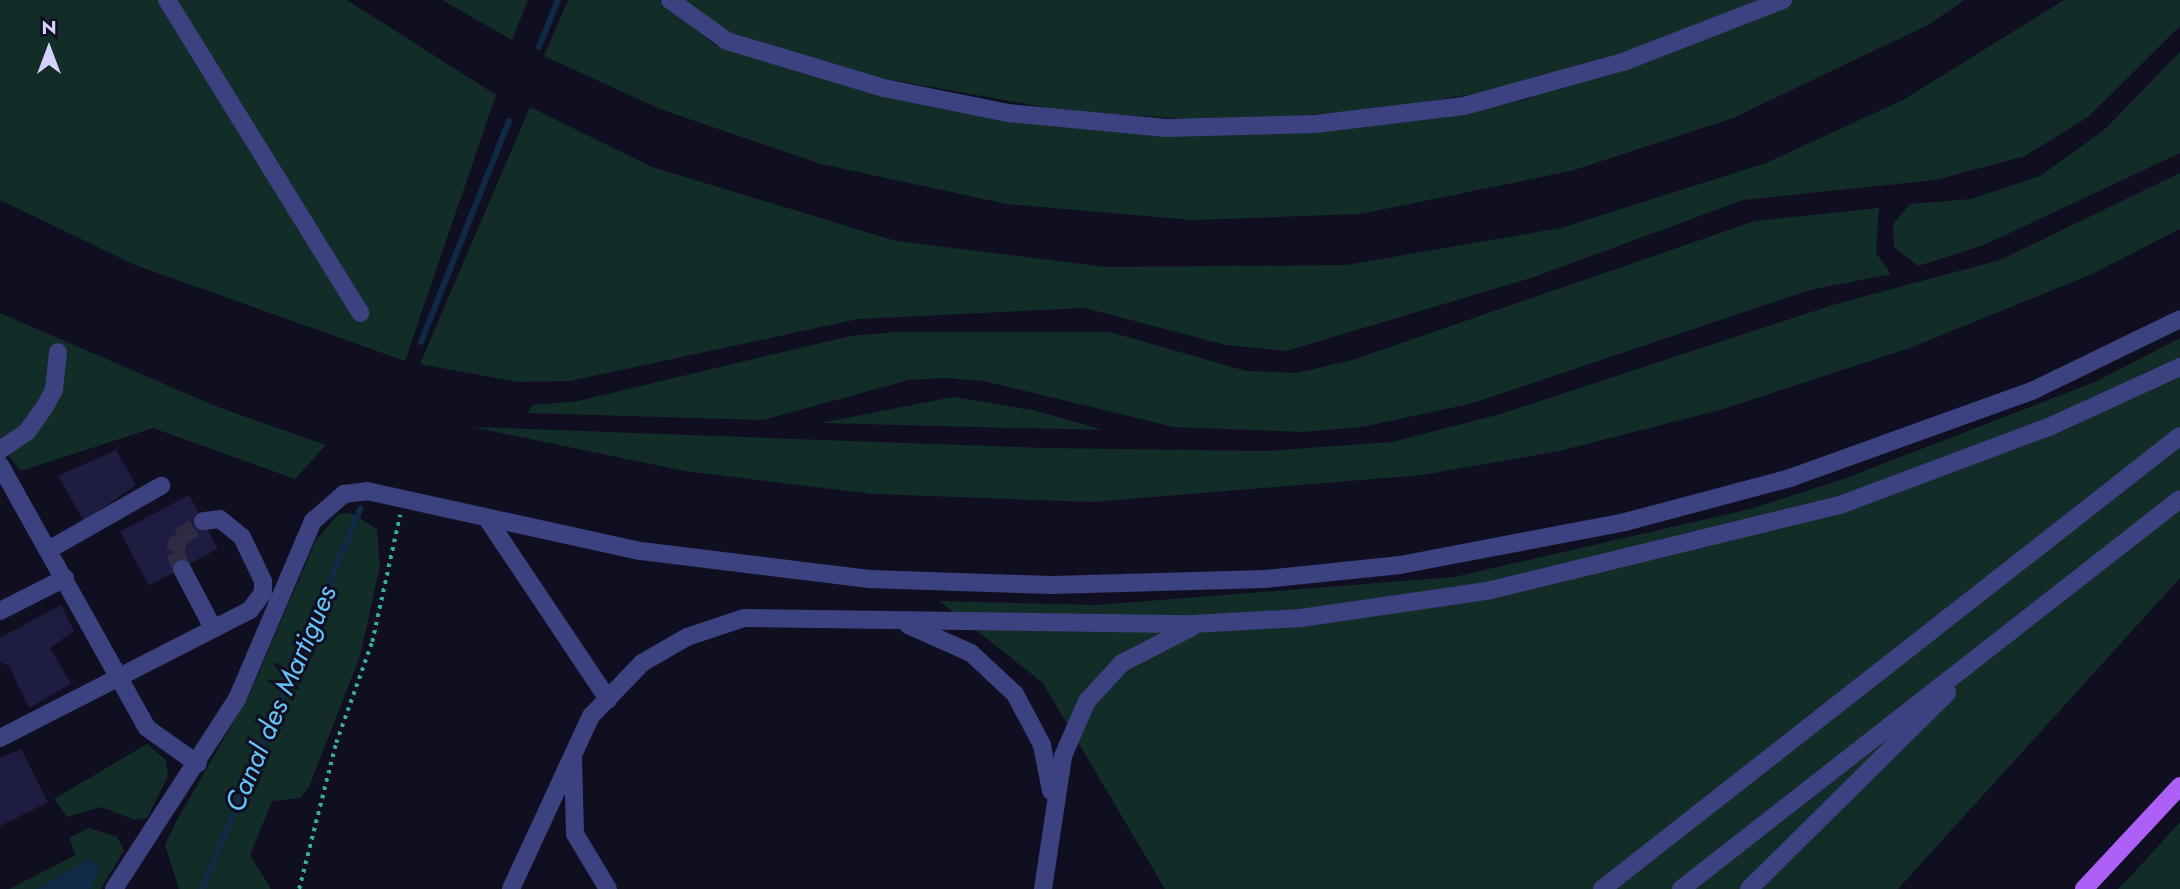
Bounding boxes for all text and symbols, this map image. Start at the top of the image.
north arrow [14,14,84,84]
text: N [41,14,57,41]
water label: Canal des Martigues [218,581,344,817]

